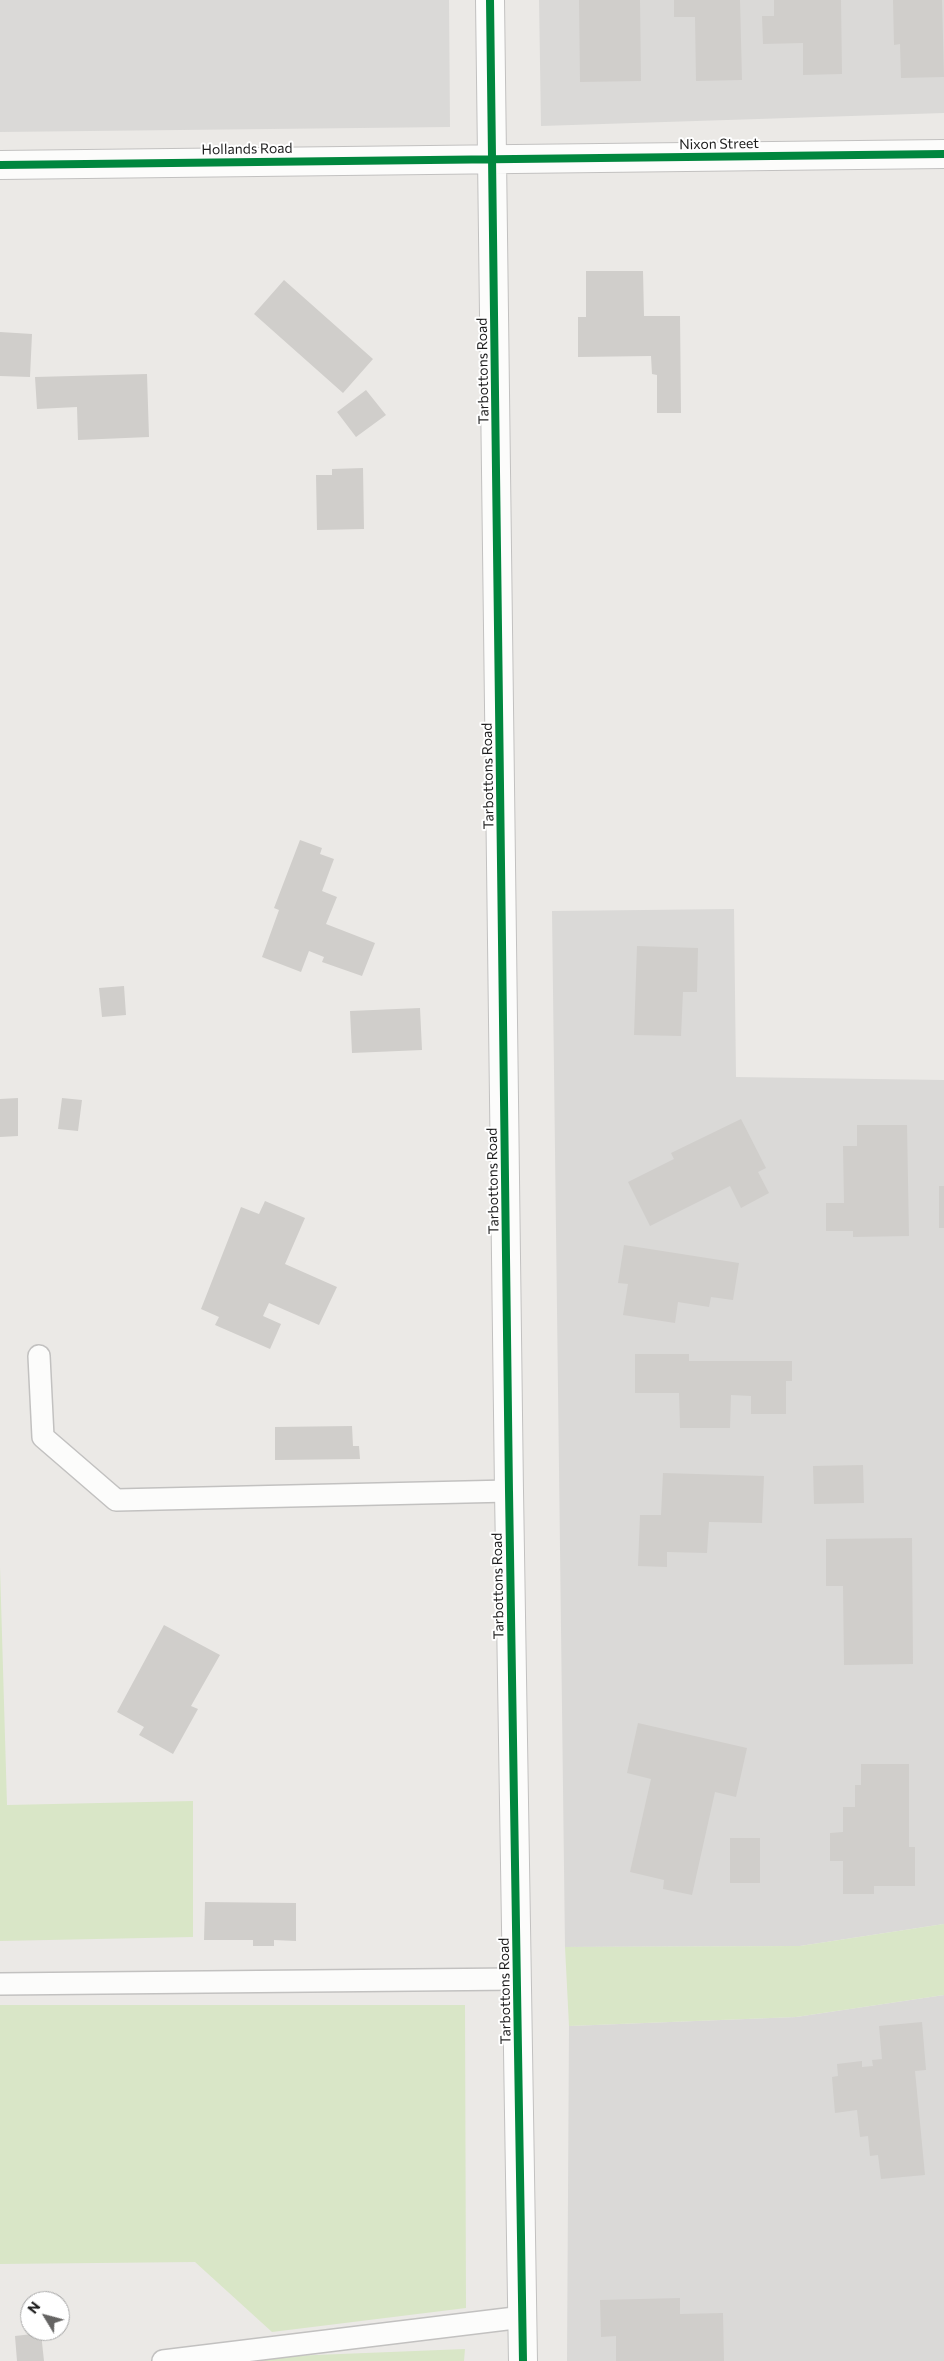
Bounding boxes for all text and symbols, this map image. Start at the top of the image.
street label: Nixon Street [679,135,759,153]
street label: Hollands Road [201,140,293,158]
street label: Tarbottons Road [474,317,492,425]
street label: Tarbottons Road [479,722,497,830]
street label: Tarbottons Road [484,1127,502,1235]
street label: Tarbottons Road [489,1532,507,1640]
street label: Tarbottons Road [496,1937,514,2045]
north arrow [20,2291,70,2341]
text: N [23,2298,43,2317]

